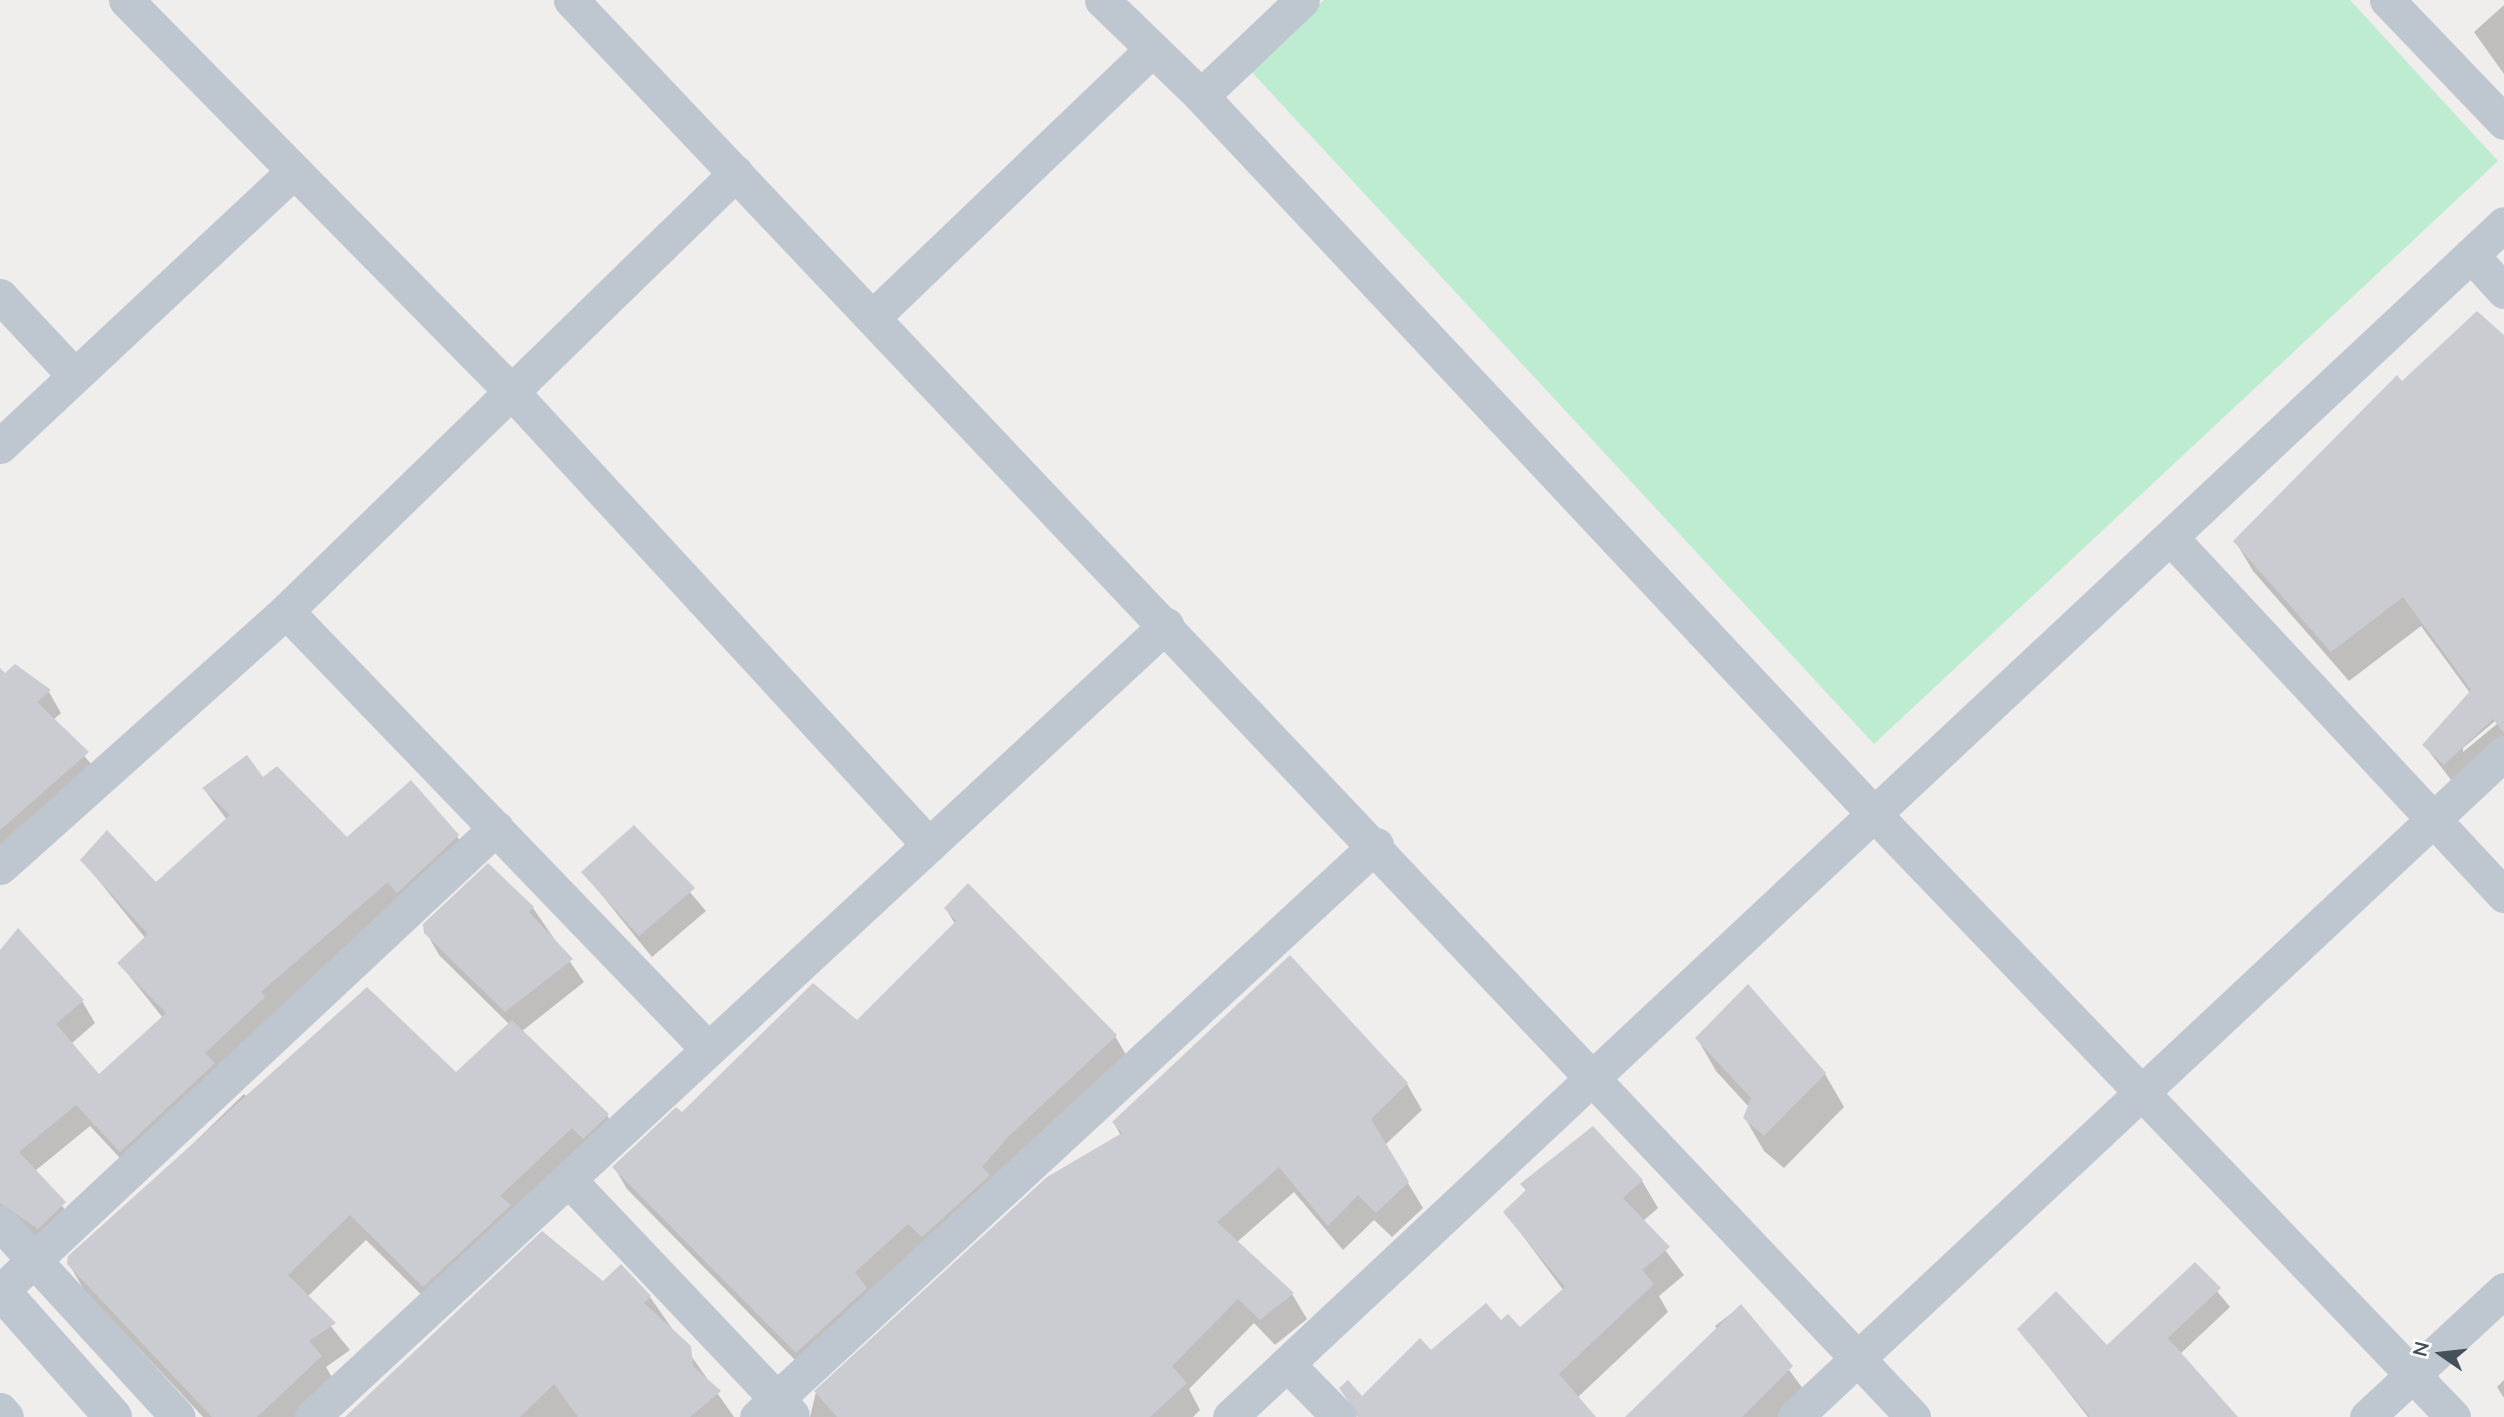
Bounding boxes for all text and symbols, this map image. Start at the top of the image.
north arrow [2406,1319,2476,1389]
text: N [2407,1339,2433,1359]

